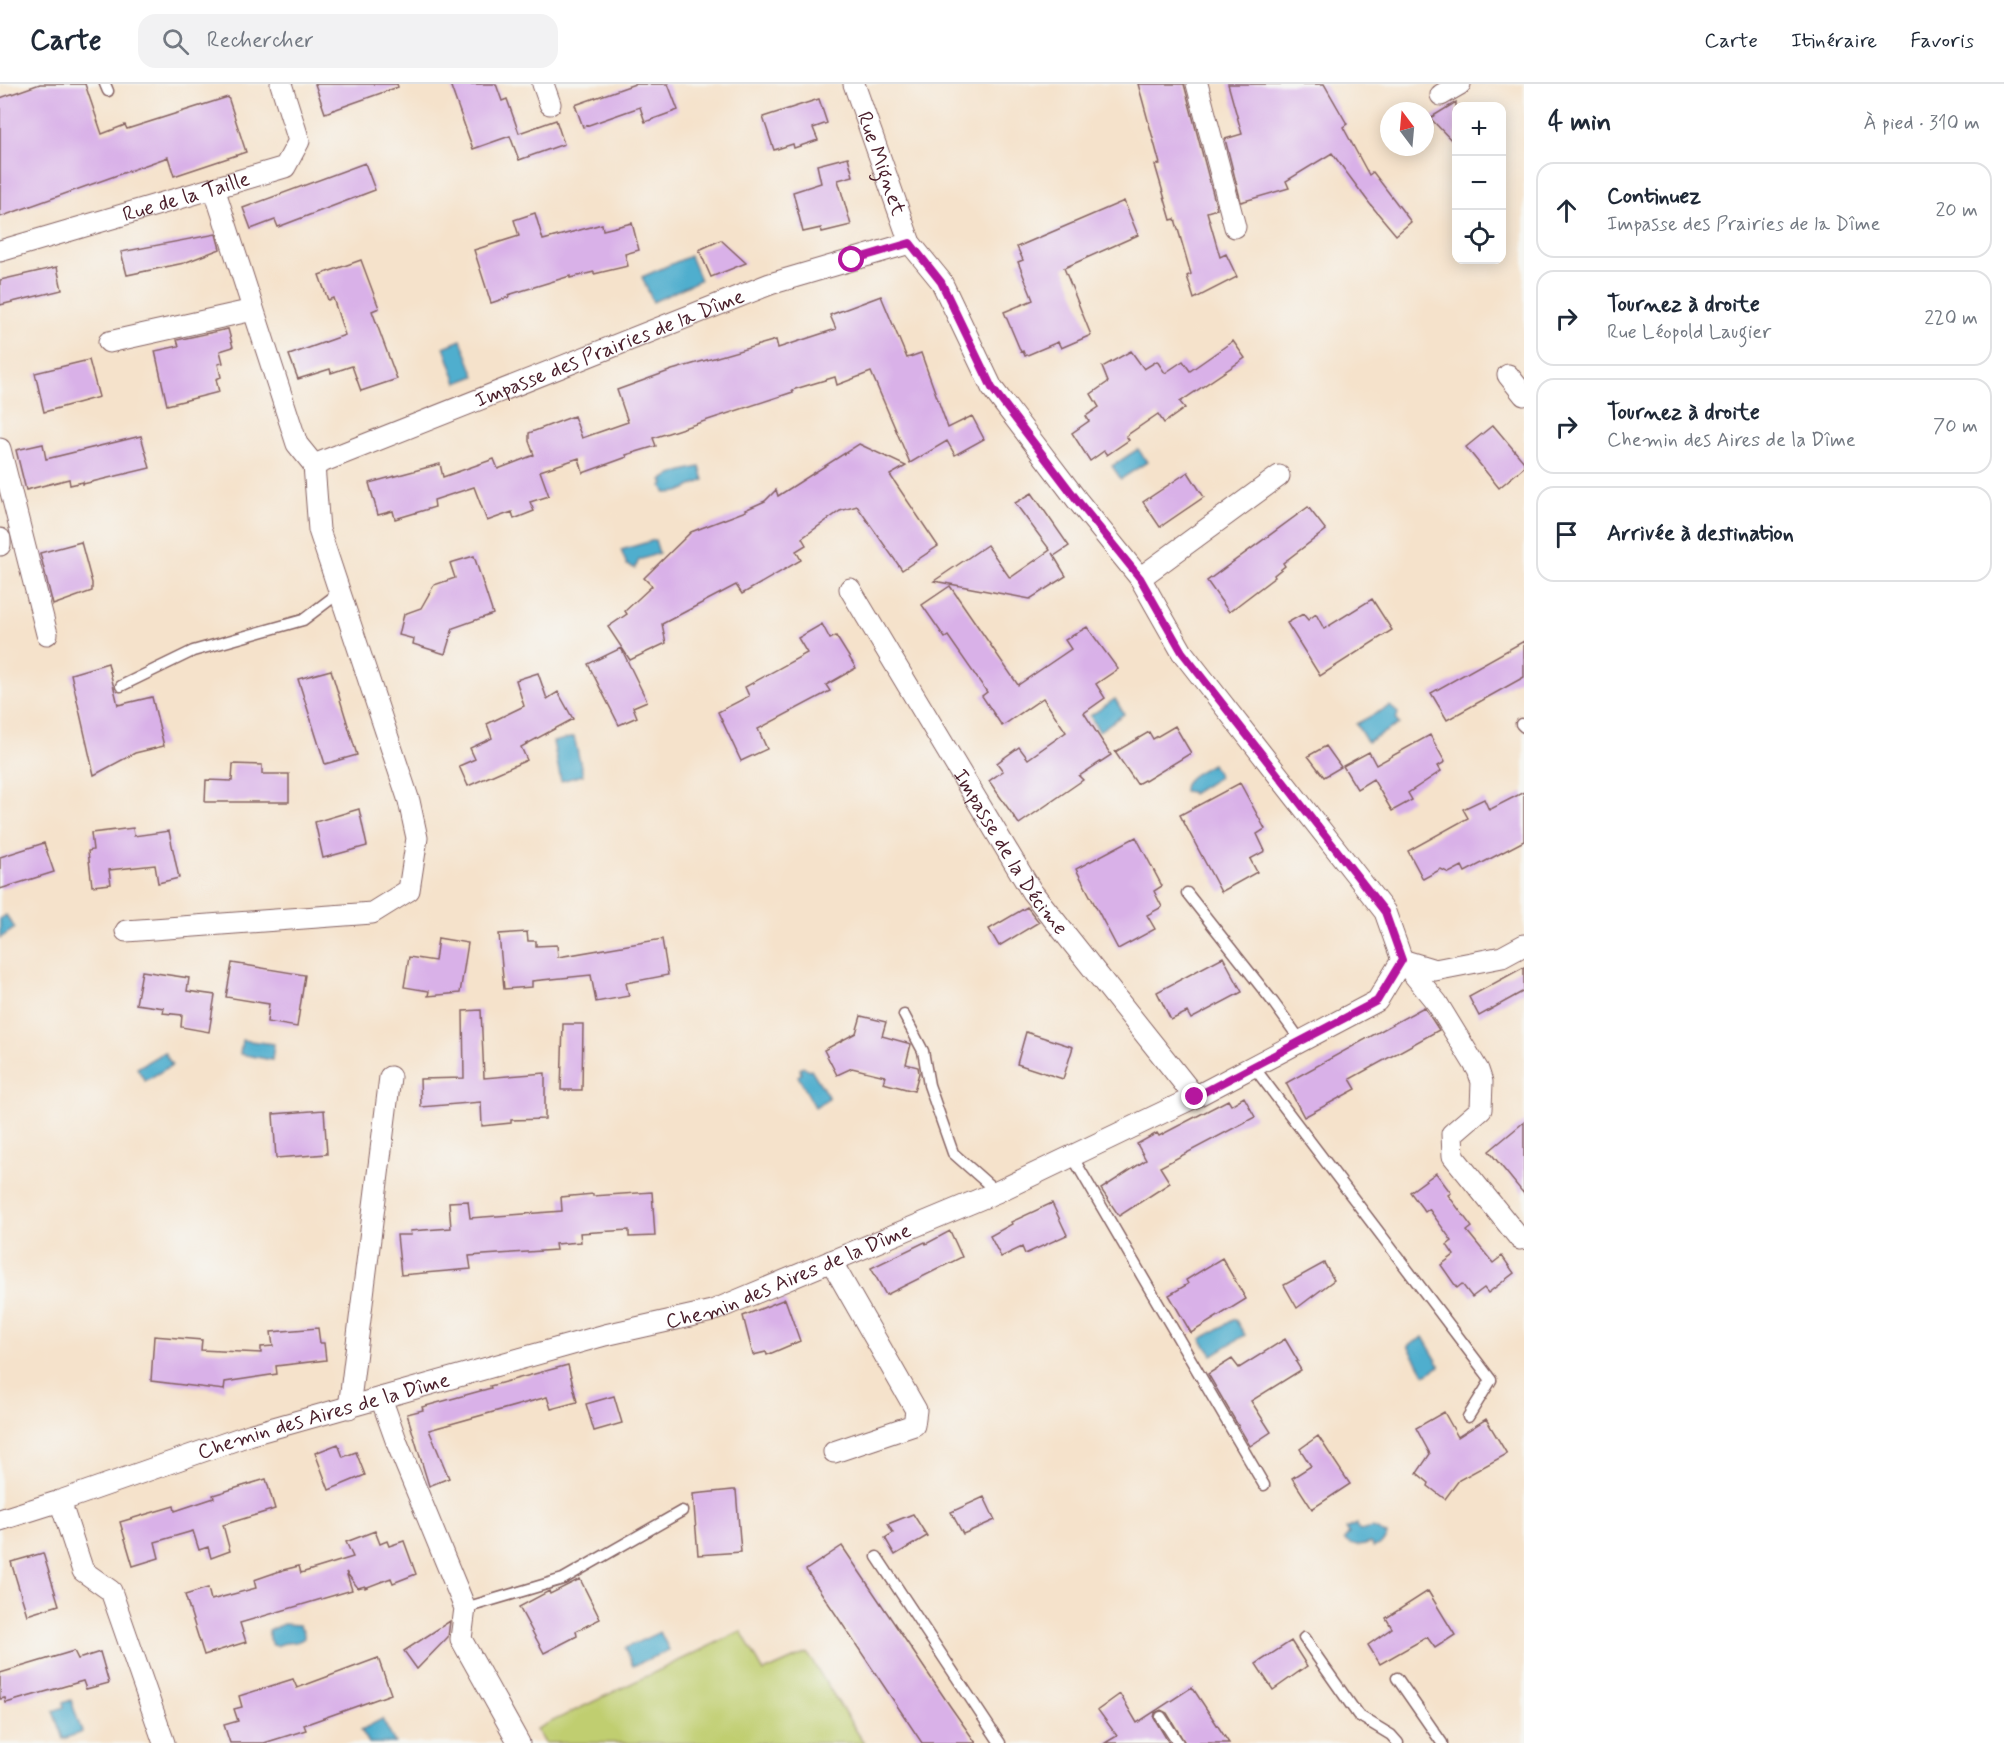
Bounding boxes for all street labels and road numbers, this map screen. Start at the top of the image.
street label: Rue Mignet [850,108,912,220]
street label: Rue de la Taille [119,165,253,229]
street label: Impasse des Prairies de la Dîme [471,283,749,415]
street label: Impasse de la Décime [946,764,1074,941]
street label: Chemin des Aires de la Dîme [663,1217,915,1336]
street label: Chemin des Aires de la Dîme [194,1366,453,1467]

